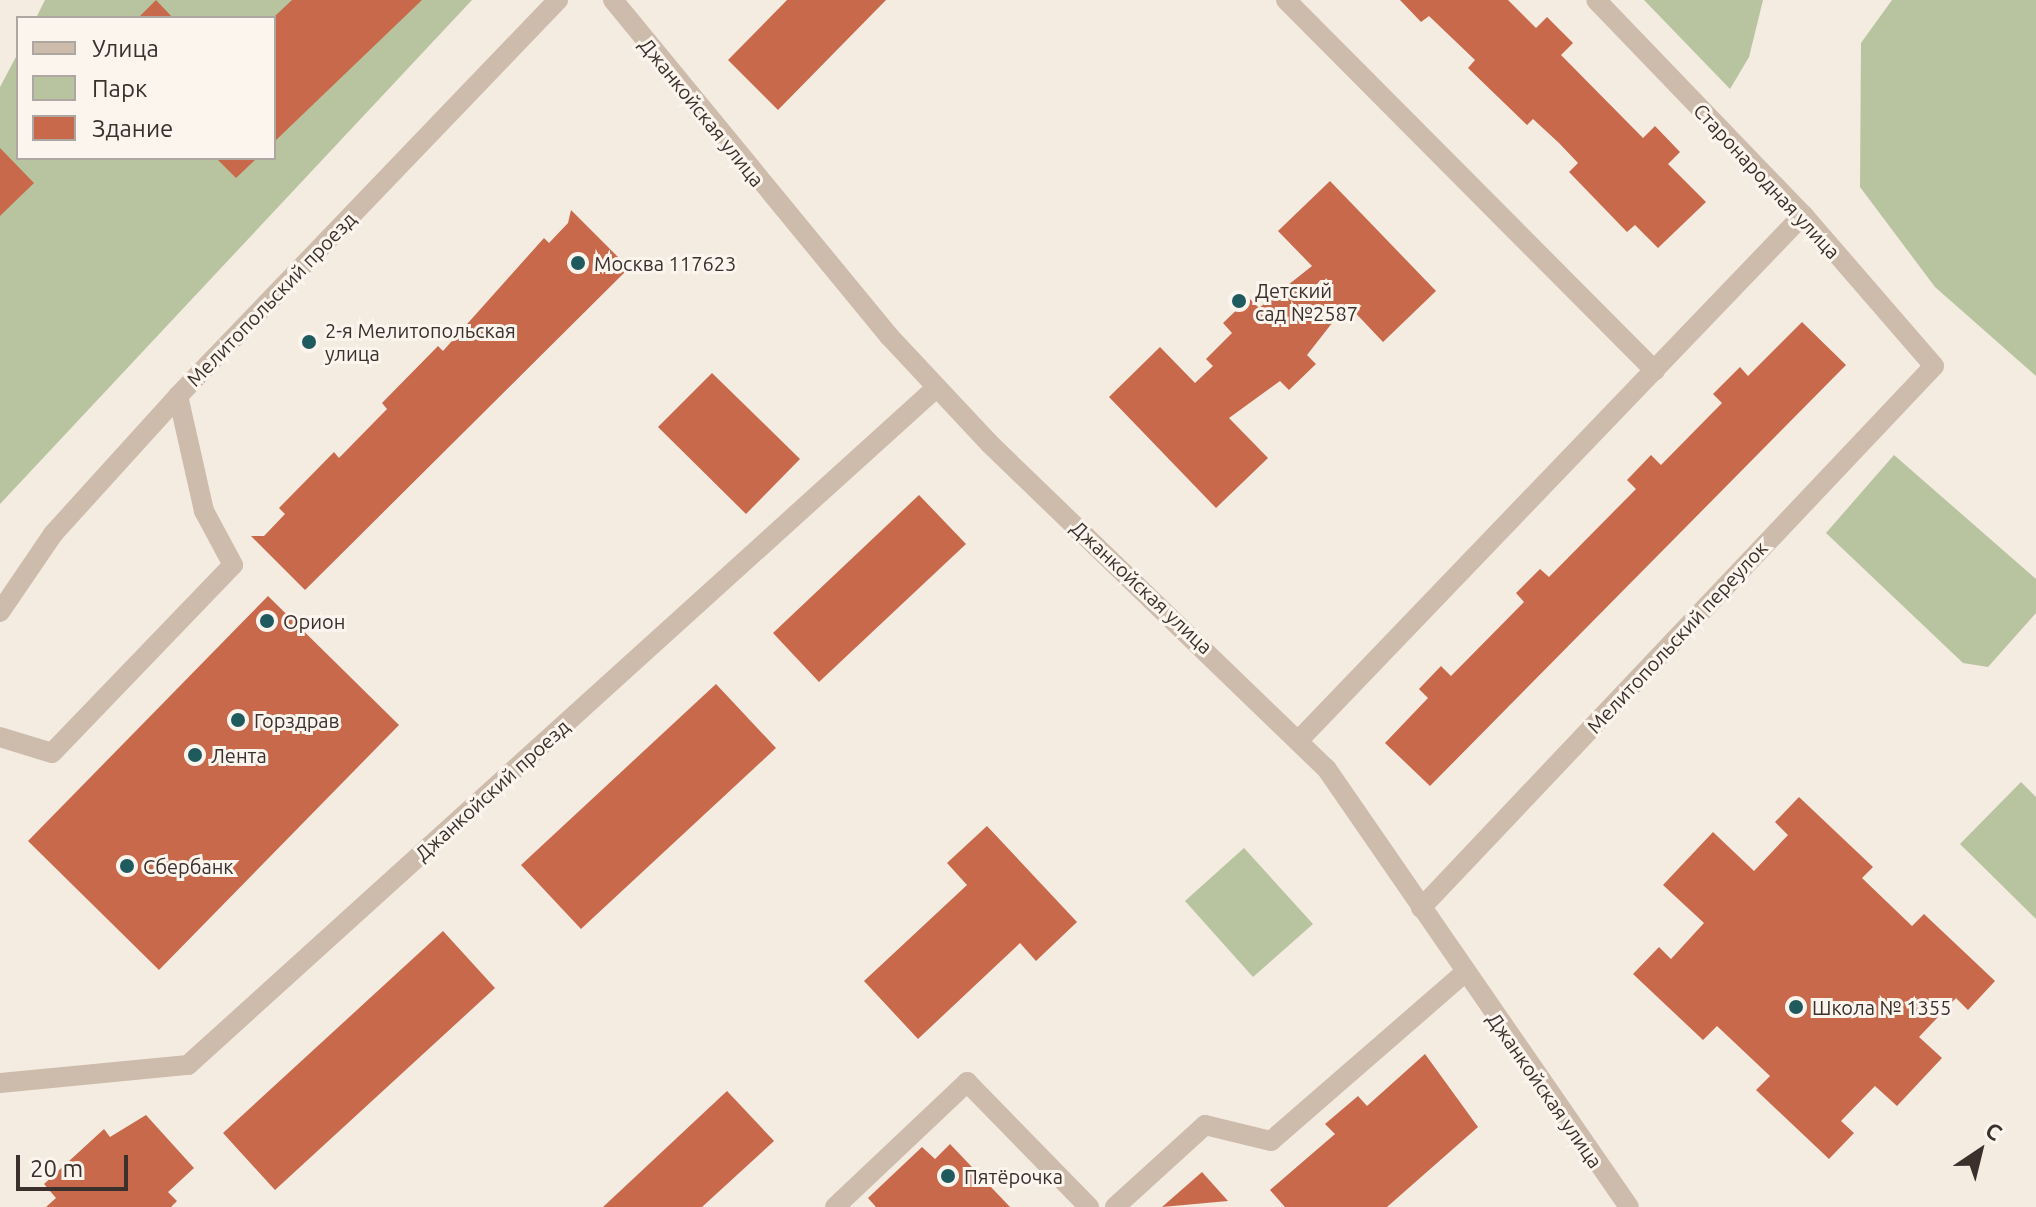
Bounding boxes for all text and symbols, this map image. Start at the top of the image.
legend [16,16,276,160]
street label: Джанкойская улица [635,33,769,191]
text: Улица [92,35,159,62]
text: Парк [92,75,147,102]
street label: Старонародная улица [1689,98,1845,264]
text: Здание [92,115,173,142]
street label: Мелитопольский проезд [181,207,361,391]
place label: Москва 117623 [594,251,736,275]
marker: Москва 117623 [569,254,587,272]
place label: Детский сад №2587 [1255,278,1358,325]
marker: Детский сад №2587 [1230,292,1248,310]
place label: 2-я Мелитопольская улица [325,318,516,365]
marker: 2-я Мелитопольская улица [300,333,318,351]
street label: Джанкойская улица [1066,515,1218,659]
street label: Мелитопольский переулок [1582,536,1772,738]
place label: Орион [283,609,345,633]
marker: Орион [258,612,276,630]
place label: Горздрав [254,708,340,732]
marker: Горздрав [229,711,247,729]
street label: Джанкойский проезд [410,714,574,866]
place label: Лента [211,743,267,767]
marker: Лента [186,746,204,764]
place label: Сбербанк [143,854,234,878]
marker: Сбербанк [118,857,136,875]
place label: Школа № 1355 [1812,995,1951,1019]
marker: Школа № 1355 [1787,998,1805,1016]
street label: Джанкойская улица [1482,1008,1608,1172]
north arrow [1940,1111,2020,1191]
text: С [1981,1117,2007,1145]
scale bar [20,1139,132,1189]
text: 20 m [30,1155,83,1182]
place label: Пятёрочка [964,1164,1063,1188]
marker: Пятёрочка [939,1167,957,1185]

